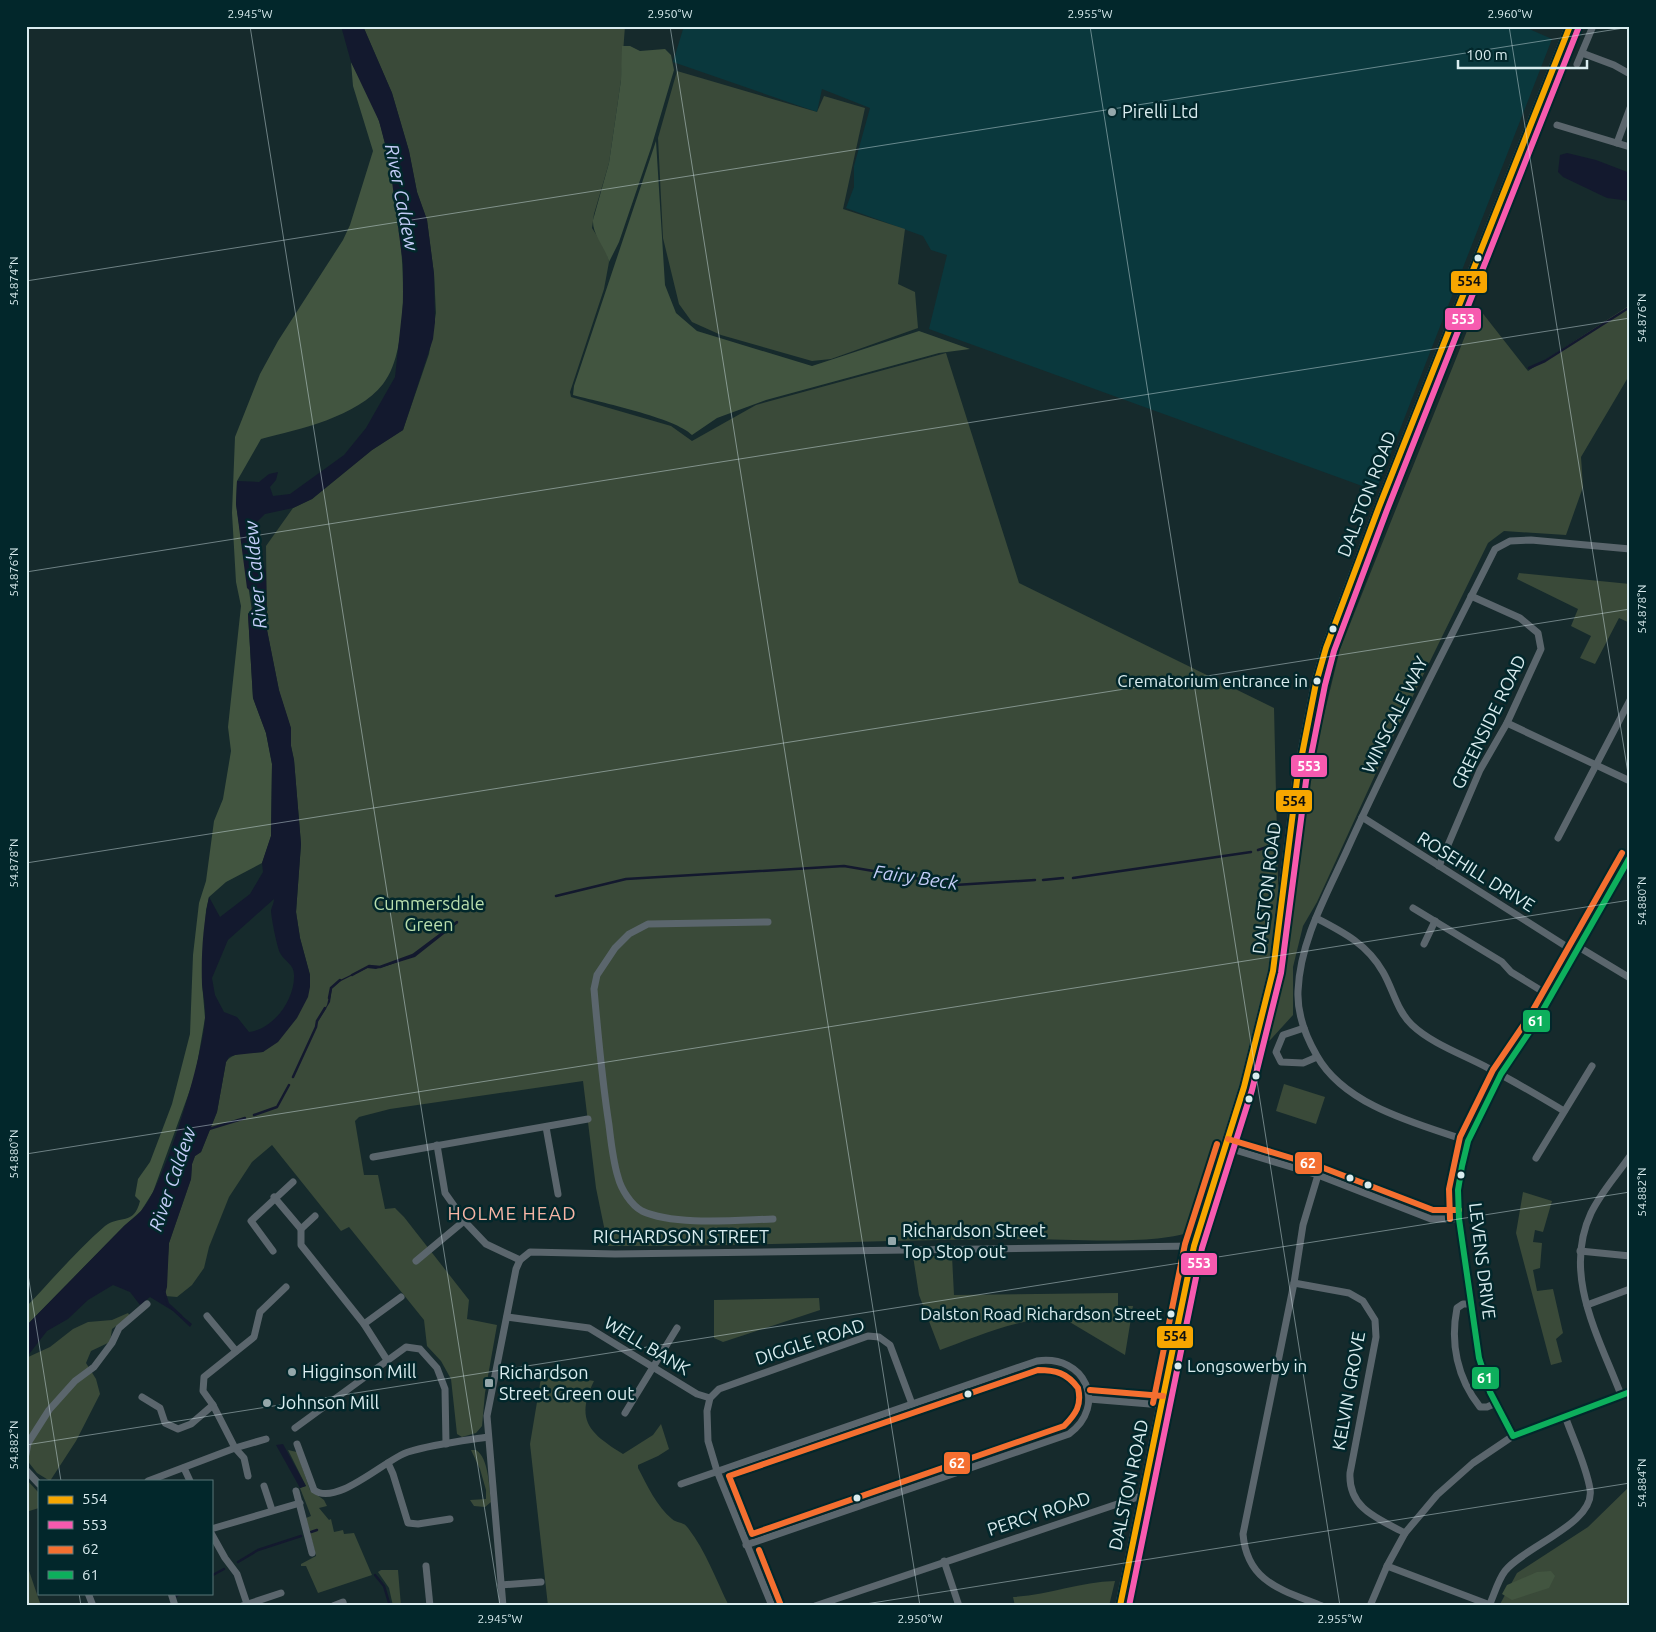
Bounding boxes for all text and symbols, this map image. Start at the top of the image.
text: 2.945°W [228,7,273,20]
text: 2.950°W [648,7,693,20]
text: 2.955°W [1068,7,1113,20]
text: 2.960°W [1488,7,1533,20]
scale bar [1458,38,1587,70]
text: 100 m [1466,46,1508,63]
place label: Pirelli Ltd [1122,101,1199,121]
marker: Pirelli Ltd [1106,106,1118,118]
water label: River Caldew [381,142,423,253]
unlabelled marker [1473,253,1483,263]
text: 54.874°N [7,256,20,306]
line badge: 554 [1450,270,1488,294]
text: 554 [1457,273,1481,289]
text: 54.876°N [1635,293,1648,343]
line badge: 553 [1444,307,1482,331]
text: 553 [1451,311,1475,327]
street label: DALSTON ROAD [1333,428,1399,559]
water label: River Caldew [239,519,271,630]
text: 54.876°N [7,547,20,597]
text: 54.878°N [1635,584,1648,634]
unlabelled marker [1328,624,1338,634]
street label: GREENSIDE ROAD [1447,651,1529,792]
street label: WINSCALE WAY [1357,652,1431,776]
place label: Crematorium entrance in [1117,671,1308,690]
marker: Crematorium entrance in [1312,676,1322,686]
line badge: 553 [1290,754,1328,778]
text: 553 [1297,758,1321,774]
line badge: 554 [1275,789,1313,813]
text: 554 [1282,793,1306,809]
street label: DALSTON ROAD [1248,821,1284,955]
street label: ROSEHILL DRIVE [1414,827,1539,915]
text: 54.878°N [7,838,20,888]
water label: Fairy Beck [872,860,960,894]
text: 54.880°N [1635,876,1648,926]
park label: Cummersdale Green [373,893,485,934]
line badge: 61 [1522,1009,1551,1033]
text: 61 [1528,1013,1544,1029]
unlabelled marker [1251,1071,1261,1081]
unlabelled marker [1244,1094,1254,1104]
water label: River Caldew [144,1123,200,1234]
text: 54.880°N [7,1129,20,1179]
line badge: 62 [1294,1151,1323,1175]
text: 62 [1300,1155,1316,1171]
text: 54.882°N [1635,1167,1648,1217]
unlabelled marker [1456,1170,1466,1180]
unlabelled marker [1345,1173,1355,1183]
unlabelled marker [1363,1180,1373,1190]
street label: LEVENS DRIVE [1466,1201,1500,1320]
district label: HOLME HEAD [447,1202,577,1224]
place label: Richardson Street Top Stop out [902,1220,1046,1261]
street label: RICHARDSON STREET [593,1226,769,1246]
marker: Richardson Street Top Stop out [886,1235,898,1247]
line badge: 553 [1180,1252,1218,1276]
text: 553 [1187,1255,1211,1271]
place label: Dalston Road Richardson Street [920,1304,1162,1323]
marker: Dalston Road Richardson Street [1166,1309,1176,1319]
street label: WELL BANK [601,1312,694,1378]
street label: DIGGLE ROAD [752,1314,867,1368]
line badge: 554 [1156,1325,1194,1349]
text: 554 [1163,1328,1187,1344]
street label: KELVIN GROVE [1328,1330,1368,1452]
place label: Longsowerby in [1187,1356,1307,1375]
place label: Higginson Mill [302,1361,417,1381]
marker: Longsowerby in [1173,1361,1183,1371]
place label: Richardson Street Green out [499,1362,634,1403]
marker: Higginson Mill [286,1366,298,1378]
line badge: 61 [1471,1366,1500,1390]
text: 61 [1477,1370,1493,1386]
marker: Richardson Street Green out [483,1377,495,1389]
unlabelled marker [963,1389,973,1399]
place label: Johnson Mill [277,1392,379,1412]
marker: Johnson Mill [261,1397,273,1409]
street label: DALSTON ROAD [1104,1418,1152,1552]
text: 54.882°N [7,1420,20,1470]
line badge: 62 [943,1451,971,1475]
text: 62 [949,1455,965,1471]
text: 54.884°N [1635,1458,1648,1508]
legend [38,1480,212,1594]
street label: PERCY ROAD [985,1487,1093,1539]
text: 554 [82,1490,107,1507]
unlabelled marker [852,1493,862,1503]
text: 553 [82,1516,107,1533]
text: 62 [82,1540,99,1557]
text: 61 [82,1566,99,1583]
text: 2.945°W [478,1612,523,1625]
text: 2.950°W [898,1612,943,1625]
text: 2.955°W [1318,1612,1363,1625]

